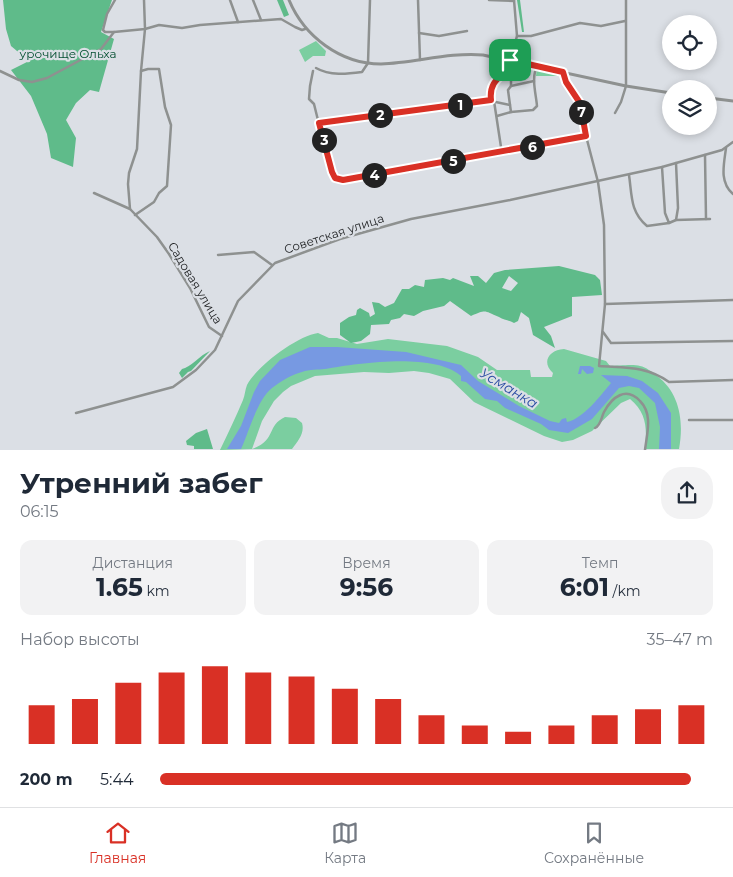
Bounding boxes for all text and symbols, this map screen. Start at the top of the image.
map controls [662,15,717,135]
button: locate [662,15,717,70]
pin [489,39,531,81]
park label: урочище Ольха [19,46,116,61]
icon: arrive [496,46,524,74]
button: layers [662,80,717,135]
pin: 1 [448,92,472,118]
text: 1 [458,96,463,114]
pin: 7 [568,100,594,124]
pin: 2 [368,102,392,128]
text: 7 [577,103,586,121]
text: 2 [376,106,385,124]
pin: 3 [312,128,336,152]
text: 3 [320,131,329,149]
pin: 6 [520,134,544,160]
text: 6 [528,138,537,156]
pin: 5 [440,148,466,174]
text: 5 [449,152,458,170]
pin: 4 [362,162,386,188]
text: 4 [370,166,379,184]
street label: Советская улица [282,210,386,257]
street label: Садовая улица [165,239,226,327]
water label: Усманка [477,364,541,412]
text: Утренний забег [20,466,263,500]
button: share [661,467,713,519]
text: 06:15 [20,502,59,521]
text: Дистанция [93,554,173,572]
text: Время [342,554,391,572]
text: Темп [582,554,618,572]
text: 1.65 [96,572,143,602]
text: 9:56 [340,572,393,602]
text: 6:01 [560,572,609,602]
text: km [143,582,170,600]
text: /km [609,582,641,600]
text: Набор высоты [20,630,140,649]
text: 35–47 m [647,630,713,649]
text: 200 m [20,770,72,789]
text: 5:44 [100,770,134,789]
tab: Главная [89,819,146,867]
tab: Карта [324,819,366,867]
tab: Сохранённые [544,819,644,867]

